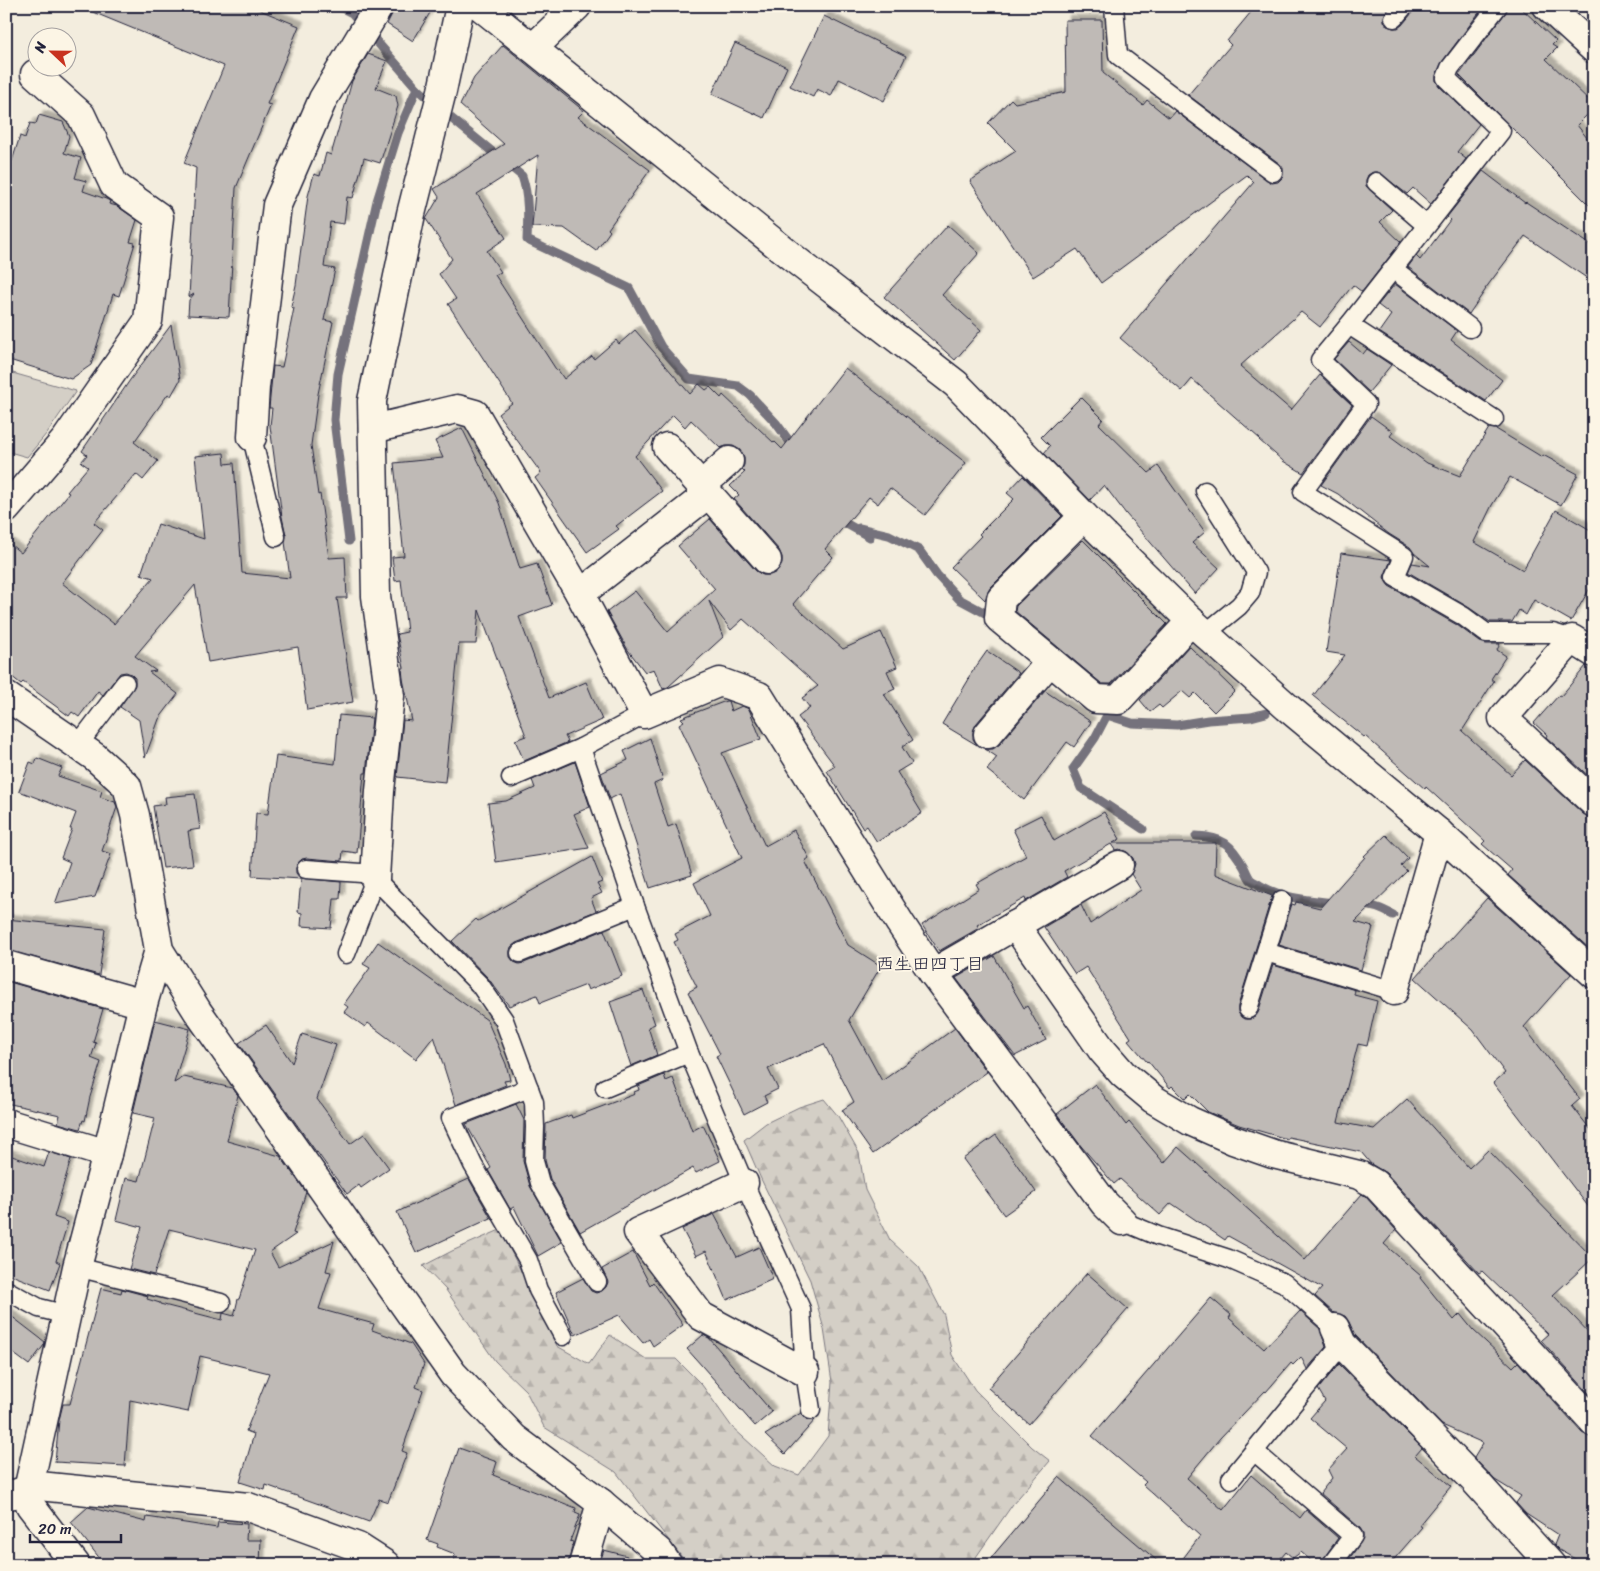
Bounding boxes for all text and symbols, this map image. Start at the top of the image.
north arrow [28,28,78,78]
text: N [27,38,54,57]
district label: 西生田四丁目 [876,948,984,980]
scale bar [30,1511,121,1543]
text: 20 m [38,1516,72,1542]

